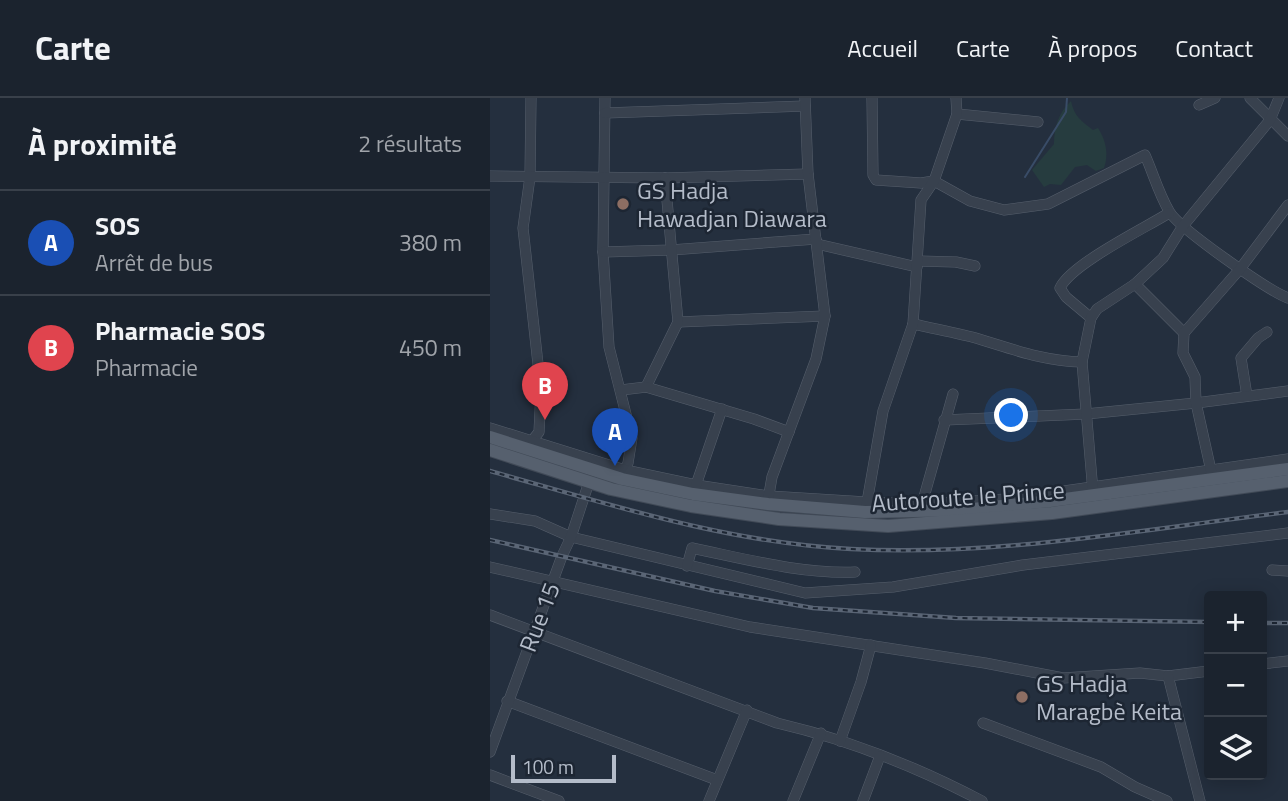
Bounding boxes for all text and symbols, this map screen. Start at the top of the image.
text: Carte [35,23,111,73]
text: Accueil [847,30,918,66]
text: Carte [956,30,1010,66]
text: À propos [1048,30,1137,66]
text: Contact [1175,30,1253,66]
text: À proximité [28,121,177,167]
text: 2 résultats [358,126,462,161]
place label: GS Hadja Hawadjan Diawara [637,172,827,236]
marker: GS Hadja Hawadjan Diawara [615,196,631,212]
text: SOS [95,206,140,245]
text: A [44,225,58,260]
text: 380 m [399,225,462,260]
text: Arrêt de bus [95,245,213,280]
text: Pharmacie SOS [95,311,265,350]
text: B [44,330,58,365]
text: 450 m [399,330,462,365]
text: Pharmacie [95,350,198,385]
pin: B [522,362,568,420]
your location [994,398,1028,432]
pin: A [592,408,638,466]
street label: Autoroute le Prince [870,471,1066,521]
street label: Rue 15 [509,577,569,657]
map controls [1204,591,1267,780]
button: + [1204,591,1267,654]
button: − [1204,654,1267,717]
place label: GS Hadja Maragbè Keita [1036,665,1182,729]
marker: GS Hadja Maragbè Keita [1014,689,1030,705]
button: layers [1204,717,1267,780]
scale bar [511,752,616,784]
text: 100 m [522,752,574,781]

